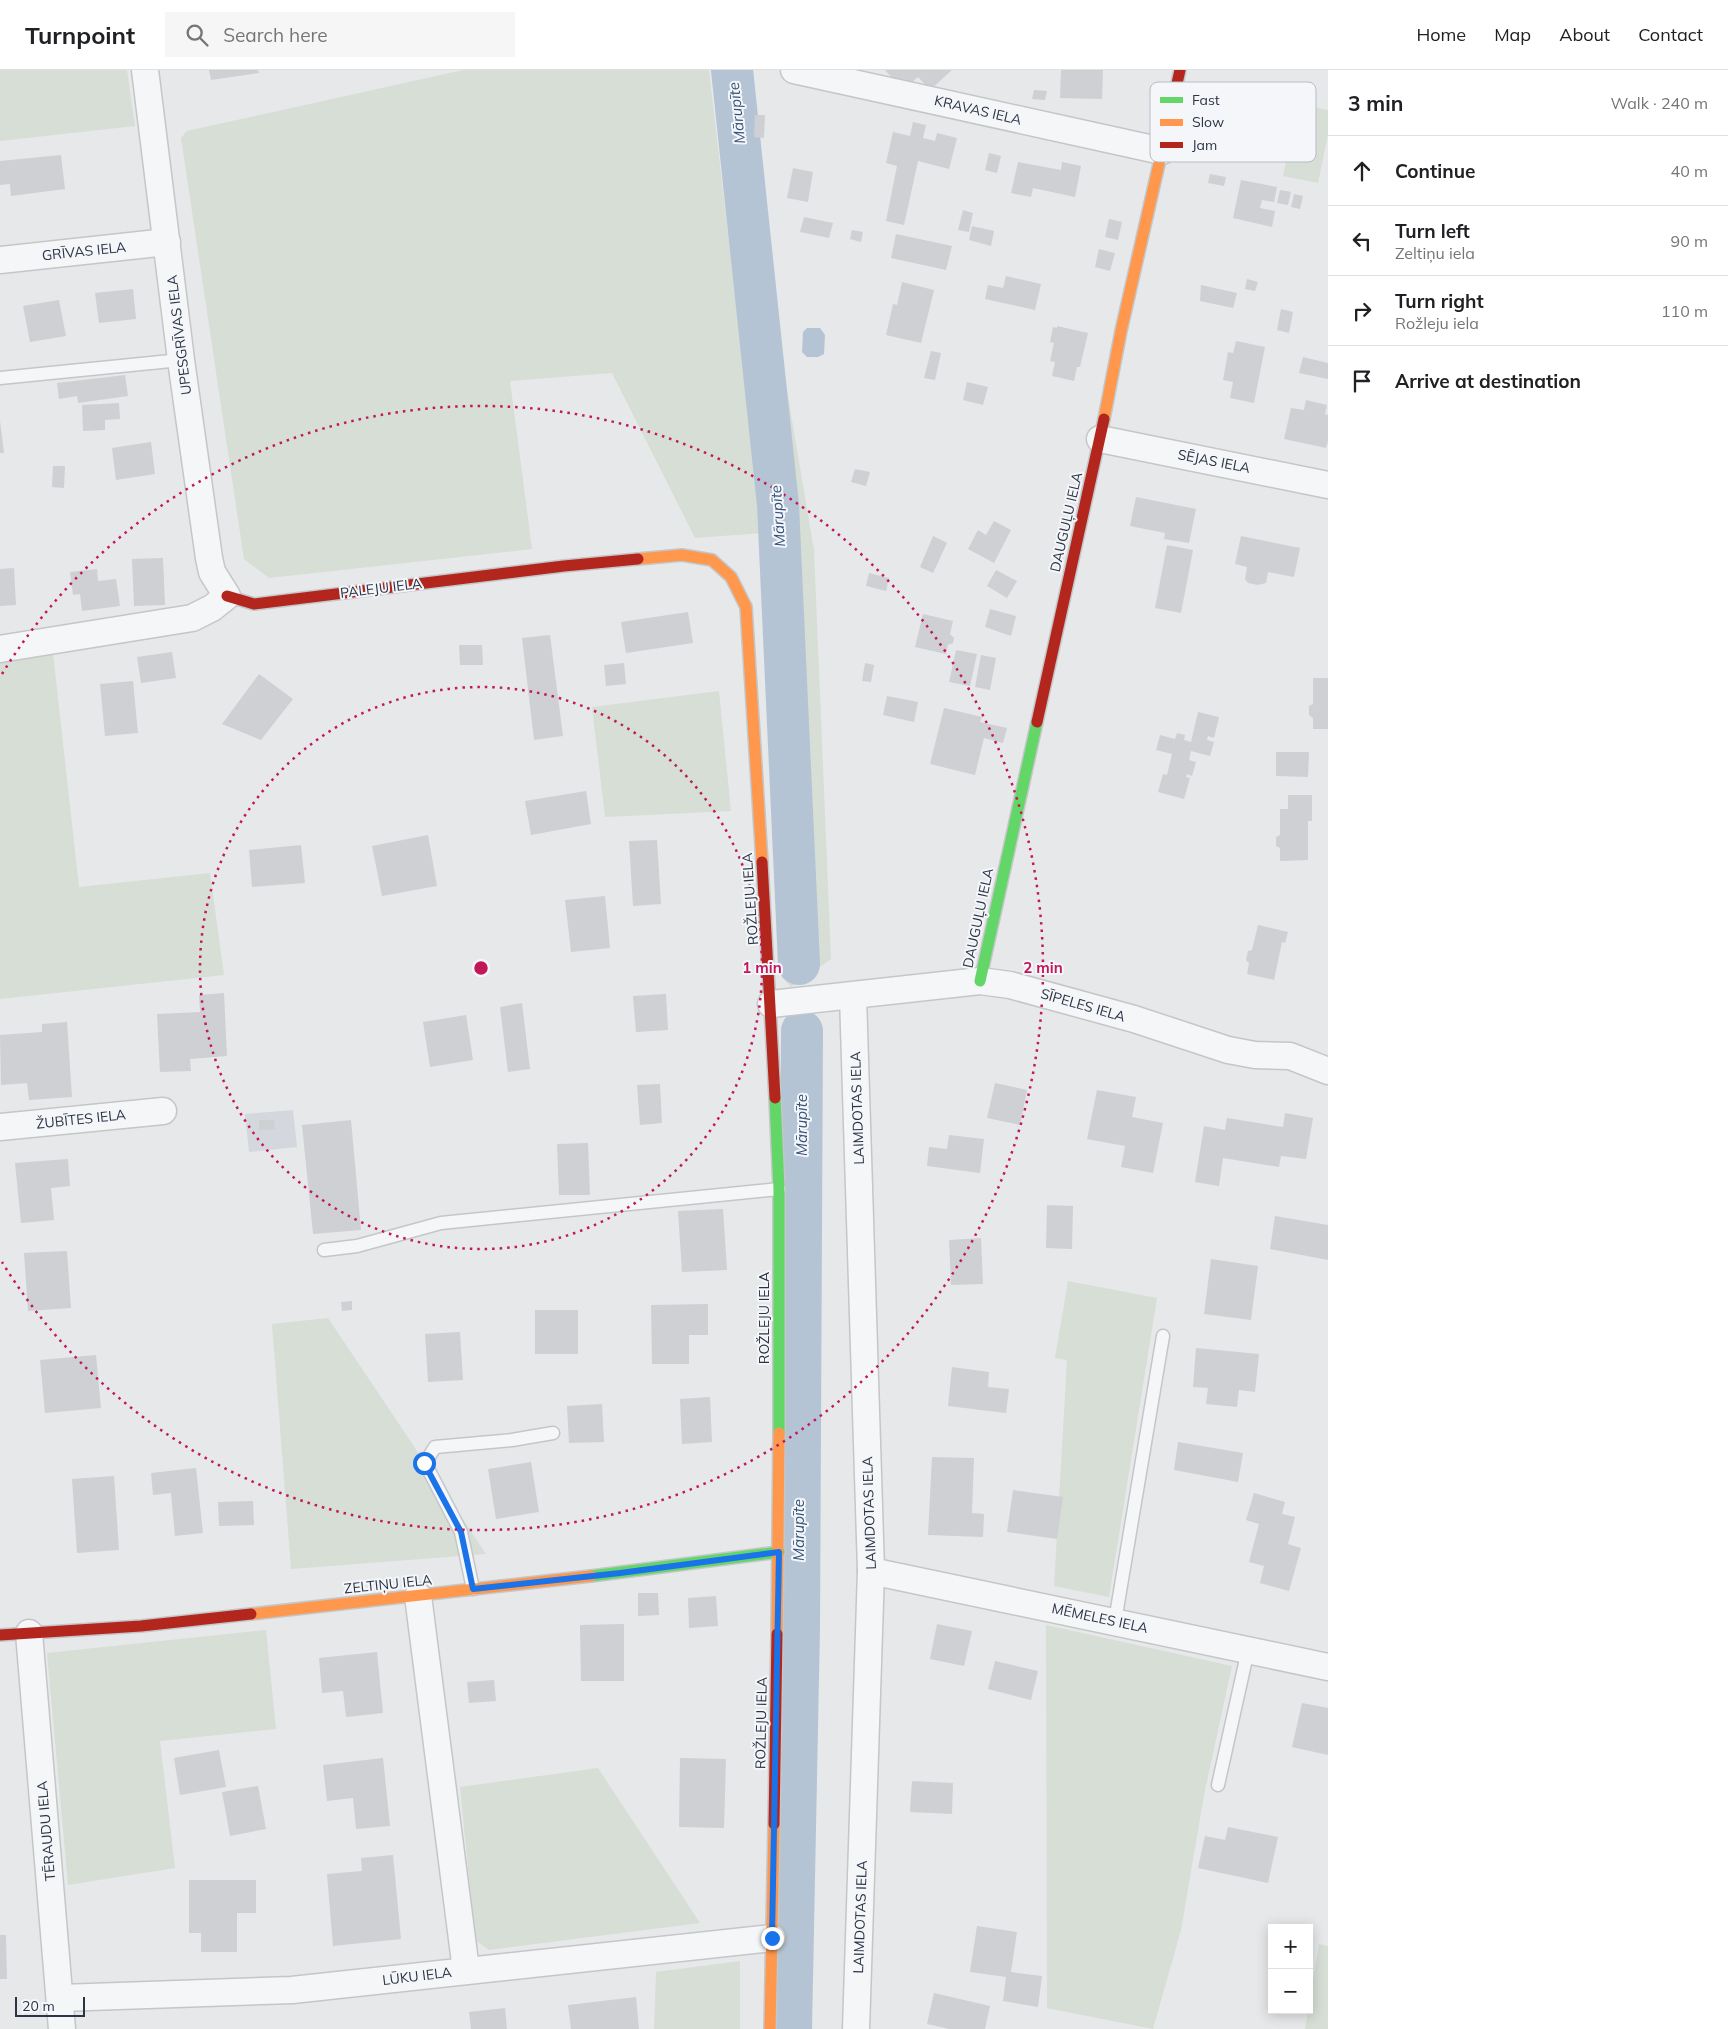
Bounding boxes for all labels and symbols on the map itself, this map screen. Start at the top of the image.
water label: Mārupīte [724,81,749,145]
legend [1150,82,1316,162]
street label: KRAVAS IELA [933,91,1024,129]
text: Fast [1192,91,1220,109]
text: Slow [1192,113,1224,131]
text: Jam [1192,136,1217,154]
street label: GRĪVAS IELA [41,238,128,264]
street label: UPESGRĪVAS IELA [163,273,195,396]
street label: SĒJAS IELA [1176,445,1253,477]
street label: DAUGUĻU IELA [1046,470,1086,574]
water label: Mārupīte [766,485,789,548]
street label: PALEJU IELA [339,574,424,602]
street label: ROŽLEJU IELA [738,852,762,946]
street label: DAUGUĻU IELA [959,866,998,970]
text: 1 min [742,958,782,977]
text: 2 min [1023,958,1063,977]
centre of rings [472,959,490,977]
street label: SĪPELES IELA [1039,984,1128,1026]
street label: LAIMDOTAS IELA [846,1050,868,1165]
water label: Mārupīte [792,1094,811,1156]
street label: ŽUBĪTES IELA [35,1105,127,1133]
street label: ROŽLEJU IELA [755,1271,773,1364]
route start [413,1452,436,1475]
street label: LAIMDOTAS IELA [858,1455,880,1570]
water label: Mārupīte [789,1499,808,1561]
street label: ZELTIŅU IELA [343,1570,434,1598]
street label: MĒMELES IELA [1050,1599,1151,1637]
street label: ROŽLEJU IELA [751,1676,771,1769]
street label: TĒRAUDU IELA [33,1779,59,1882]
street label: LAIMDOTAS IELA [849,1859,871,1974]
route end [761,1927,784,1950]
street label: LŪKU IELA [381,1963,453,1989]
scale bar [15,1994,85,2017]

